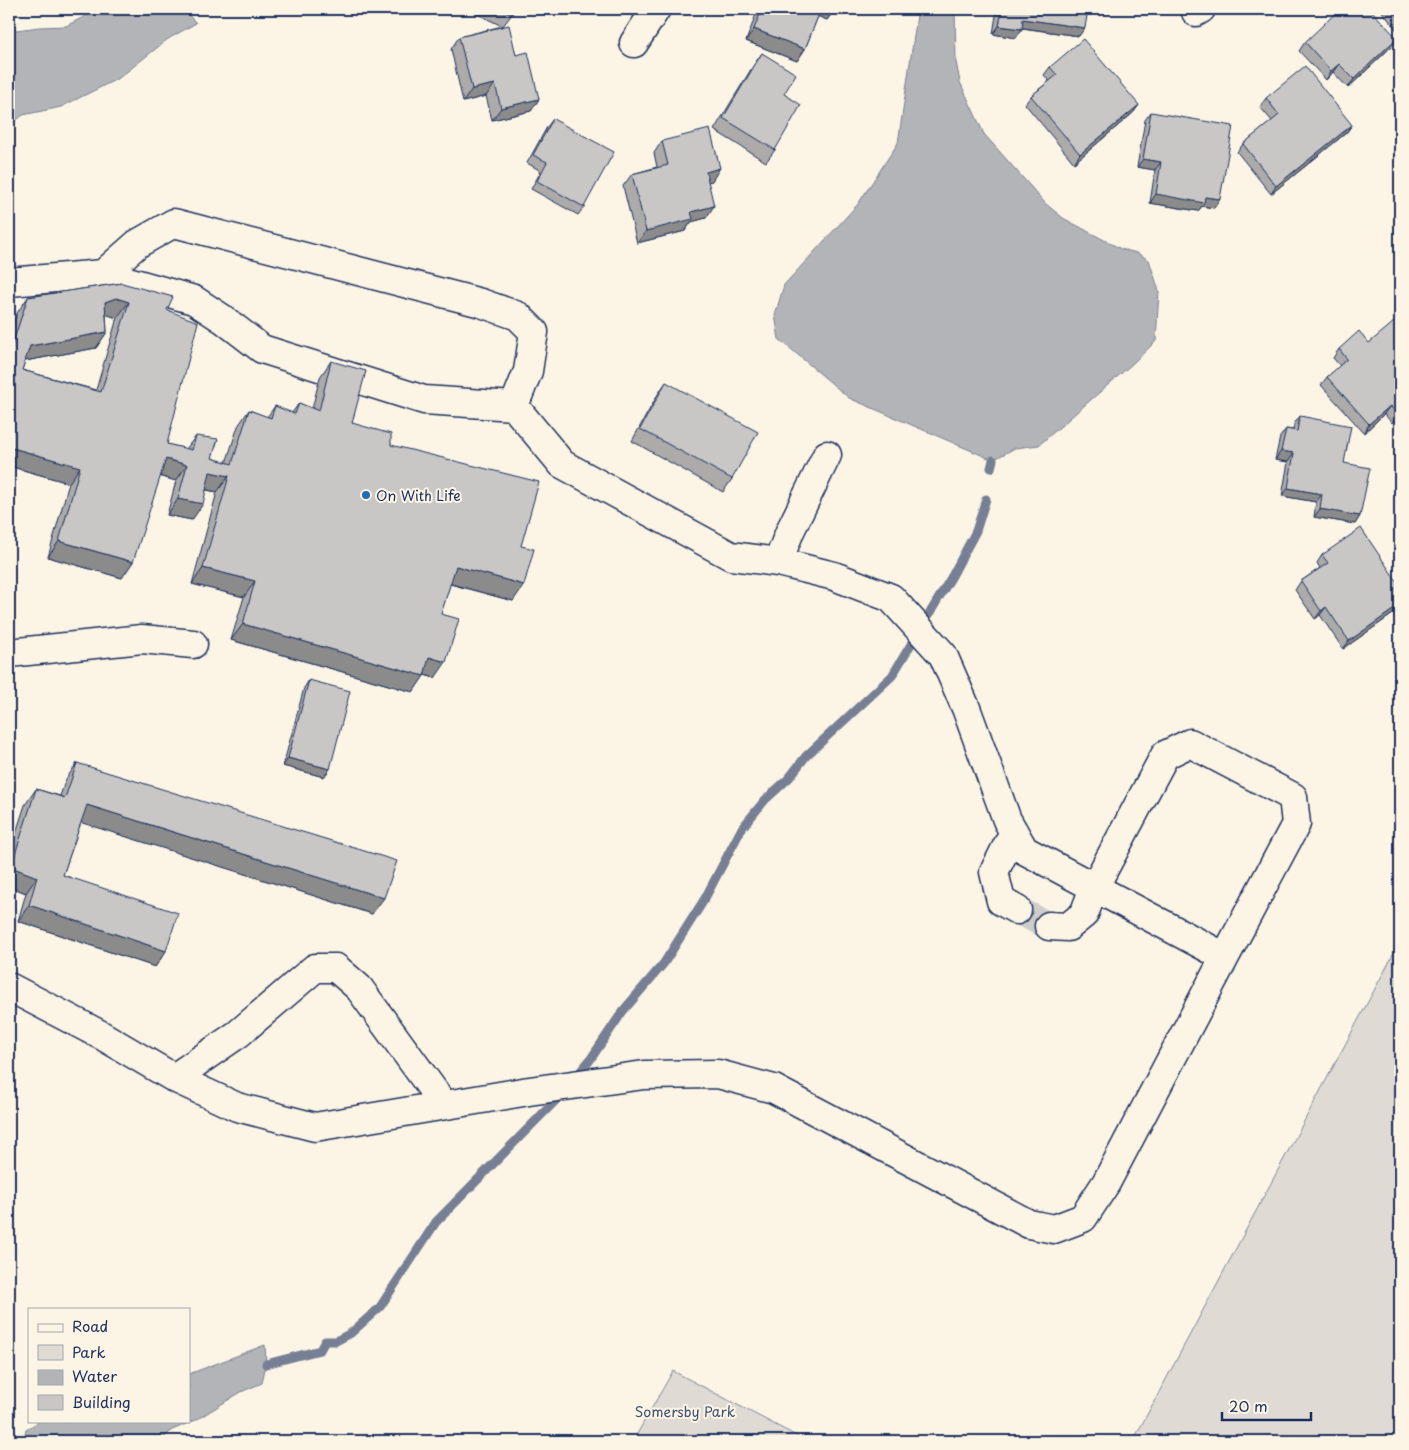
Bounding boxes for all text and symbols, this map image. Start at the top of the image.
place label: On With Life [376,485,461,506]
marker: On With Life [360,489,372,501]
legend [28,1308,190,1422]
text: Road [72,1314,108,1337]
text: Park [72,1340,106,1363]
text: Water [72,1364,117,1387]
text: Building [72,1390,131,1413]
scale bar [1222,1390,1310,1422]
text: 20 m [1229,1394,1268,1417]
park label: Somersby Park [635,1401,736,1422]

